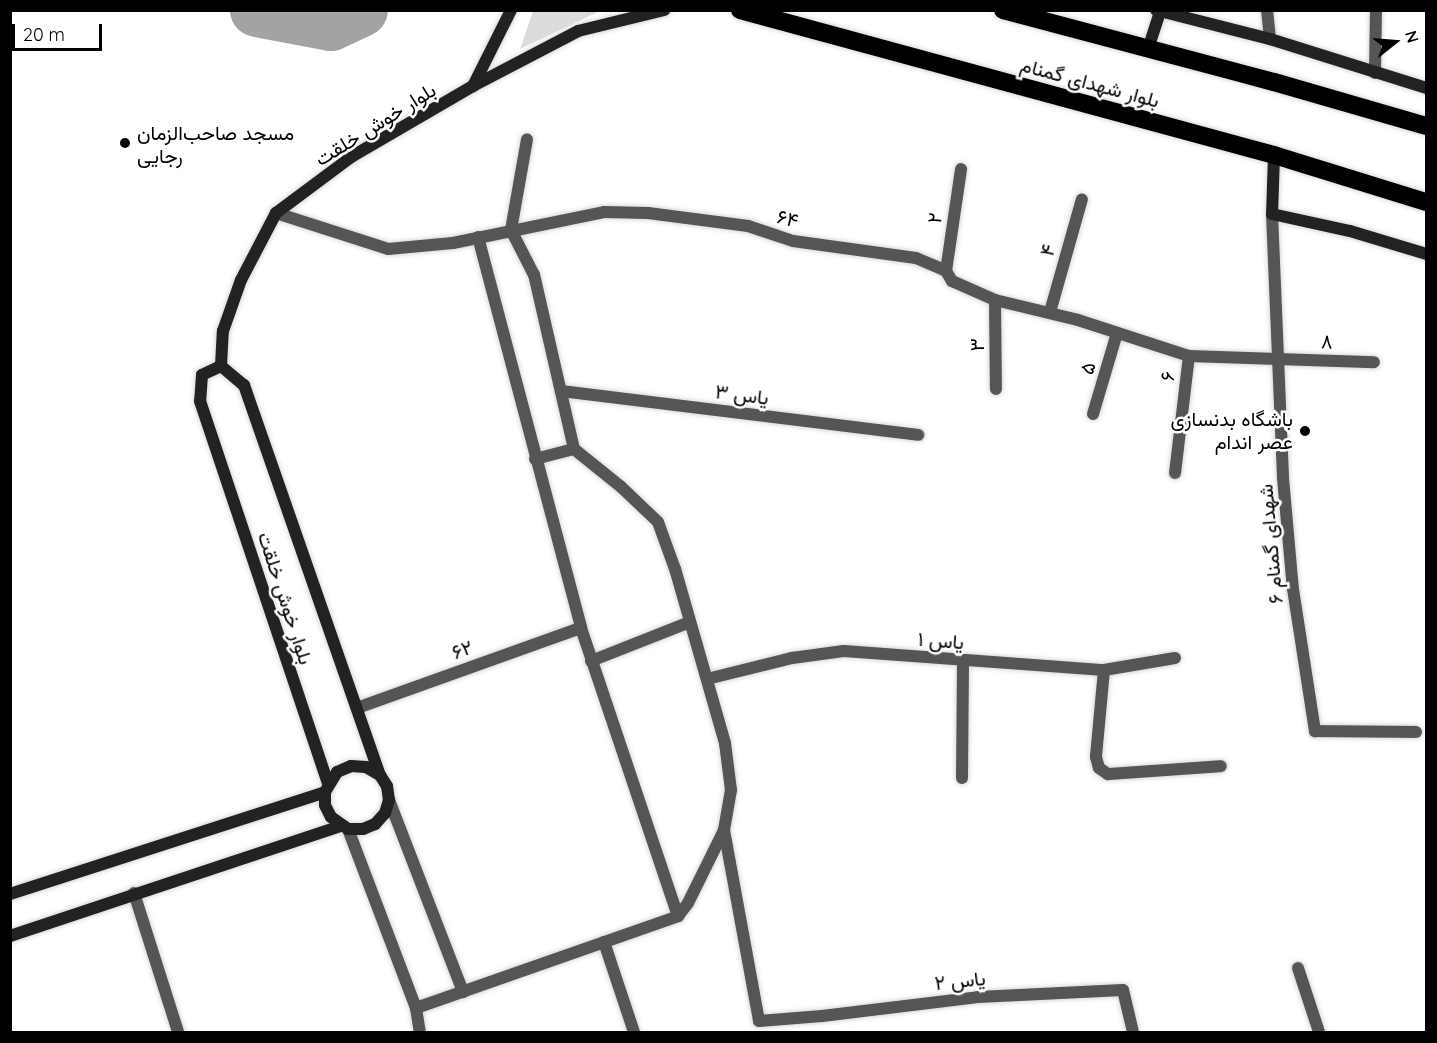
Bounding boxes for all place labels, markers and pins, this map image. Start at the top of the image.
place label: مسجد صاحب‌الزمان رجایی [137,120,294,167]
marker: مسجد صاحب‌الزمان رجایی [118,136,132,150]
place label: باشگاه بدنسازی عصر اندام [1171,407,1293,454]
marker: باشگاه بدنسازی عصر اندام [1298,424,1312,438]

